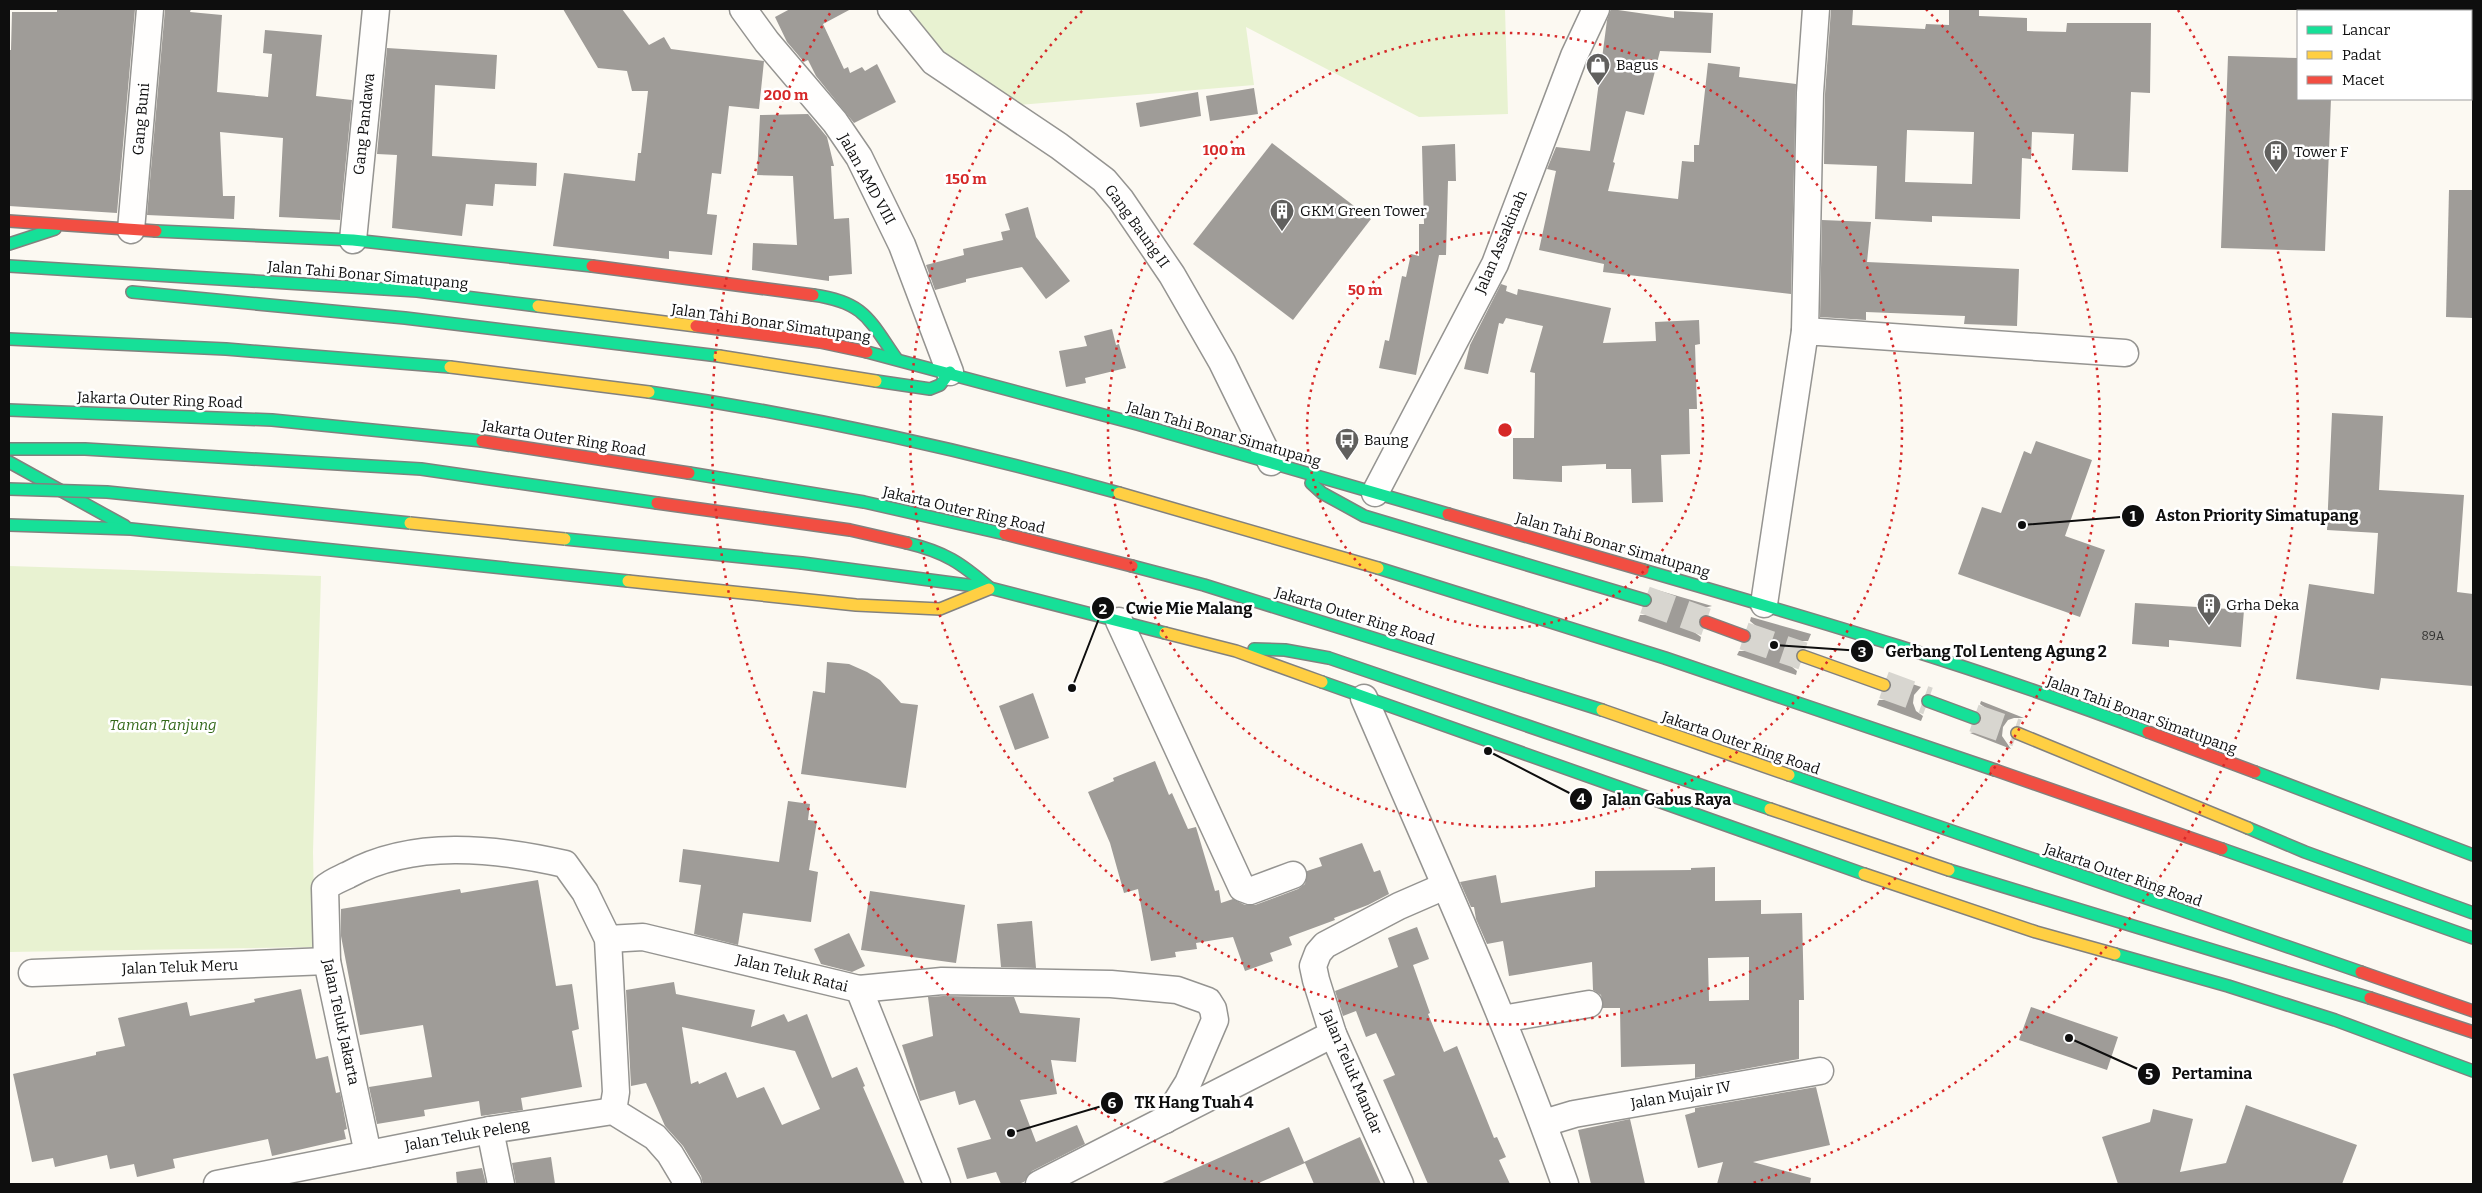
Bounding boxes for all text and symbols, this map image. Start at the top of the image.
legend [2297,10,2472,100]
text: Lancar [2342,21,2390,39]
text: Padat [2342,46,2382,64]
shop icon: Bagus [1585,52,1611,86]
place label: Bagus [1616,56,1658,74]
text: Macet [2342,71,2385,89]
street label: Gang Pandawa [350,72,378,176]
street label: Gang Buni [129,82,153,156]
text: 200 m [764,86,809,104]
street label: Jalan AMD VIII [834,130,899,227]
building icon: Tower F [2263,139,2289,173]
text: 100 m [1203,141,1246,159]
place label: Tower F [2294,143,2349,161]
text: 150 m [945,170,987,188]
street label: Gang Baung II [1101,181,1173,271]
street label: Jalan Assakinah [1471,187,1531,297]
building icon: GKM Green Tower [1269,198,1295,232]
place label: GKM Green Tower [1300,202,1427,220]
street label: Jalan Tahi Bonar Simatupang [266,257,469,293]
text: 50 m [1348,281,1383,299]
street label: Jalan Tahi Bonar Simatupang [669,300,872,346]
street label: Jakarta Outer Ring Road [76,388,243,412]
street label: Jalan Tahi Bonar Simatupang [1124,397,1323,470]
street label: Jakarta Outer Ring Road [480,416,647,460]
centre of rings [1496,421,1514,439]
bus stop icon: Baung [1334,427,1360,461]
place label: Baung [1364,431,1409,449]
street label: Jakarta Outer Ring Road [880,482,1047,537]
callout: Aston Priority Simatupang [2121,500,2368,531]
text: Aston Priority Simatupang [2156,506,2358,525]
text: 1 [2130,507,2137,525]
street label: Jalan Tahi Bonar Simatupang [1513,508,1712,581]
street label: Jakarta Outer Ring Road [1272,583,1437,649]
building icon: Grha Deka [2196,592,2222,626]
callout: Cwie Mie Malang [1091,593,1262,624]
place label: Grha Deka [2226,596,2299,614]
text: Cwie Mie Malang [1126,599,1252,618]
text: 2 [1099,600,1107,618]
house number: 89A [2422,629,2445,643]
callout: Gerbang Tol Lenteng Agung 2 [1850,636,2116,667]
text: Gerbang Tol Lenteng Agung 2 [1885,642,2107,661]
text: 3 [1858,643,1866,661]
street label: Jalan Tahi Bonar Simatupang [2043,672,2240,758]
street label: Jakarta Outer Ring Road [1659,707,1822,779]
park label: Taman Tanjung [109,716,217,734]
callout: Jalan Gabus Raya [1568,784,1742,815]
text: 4 [1576,790,1586,808]
text: Jalan Gabus Raya [1602,790,1731,809]
street label: Jakarta Outer Ring Road [2041,839,2204,911]
street label: Jalan Teluk Ratai [733,950,850,996]
street label: Jalan Teluk Meru [121,956,238,978]
street label: Jalan Teluk Jakarta [319,956,363,1087]
street label: Jalan Teluk Mandar [1317,1006,1386,1137]
callout: Pertamina [2137,1058,2262,1089]
text: Pertamina [2172,1064,2252,1083]
text: 5 [2145,1065,2153,1083]
street label: Jalan Mujair IV [1628,1077,1733,1113]
callout: TK Hang Tuah 4 [1099,1087,1263,1118]
text: TK Hang Tuah 4 [1134,1093,1254,1112]
text: 6 [1108,1094,1117,1112]
street label: Jalan Teluk Peleng [402,1115,531,1155]

